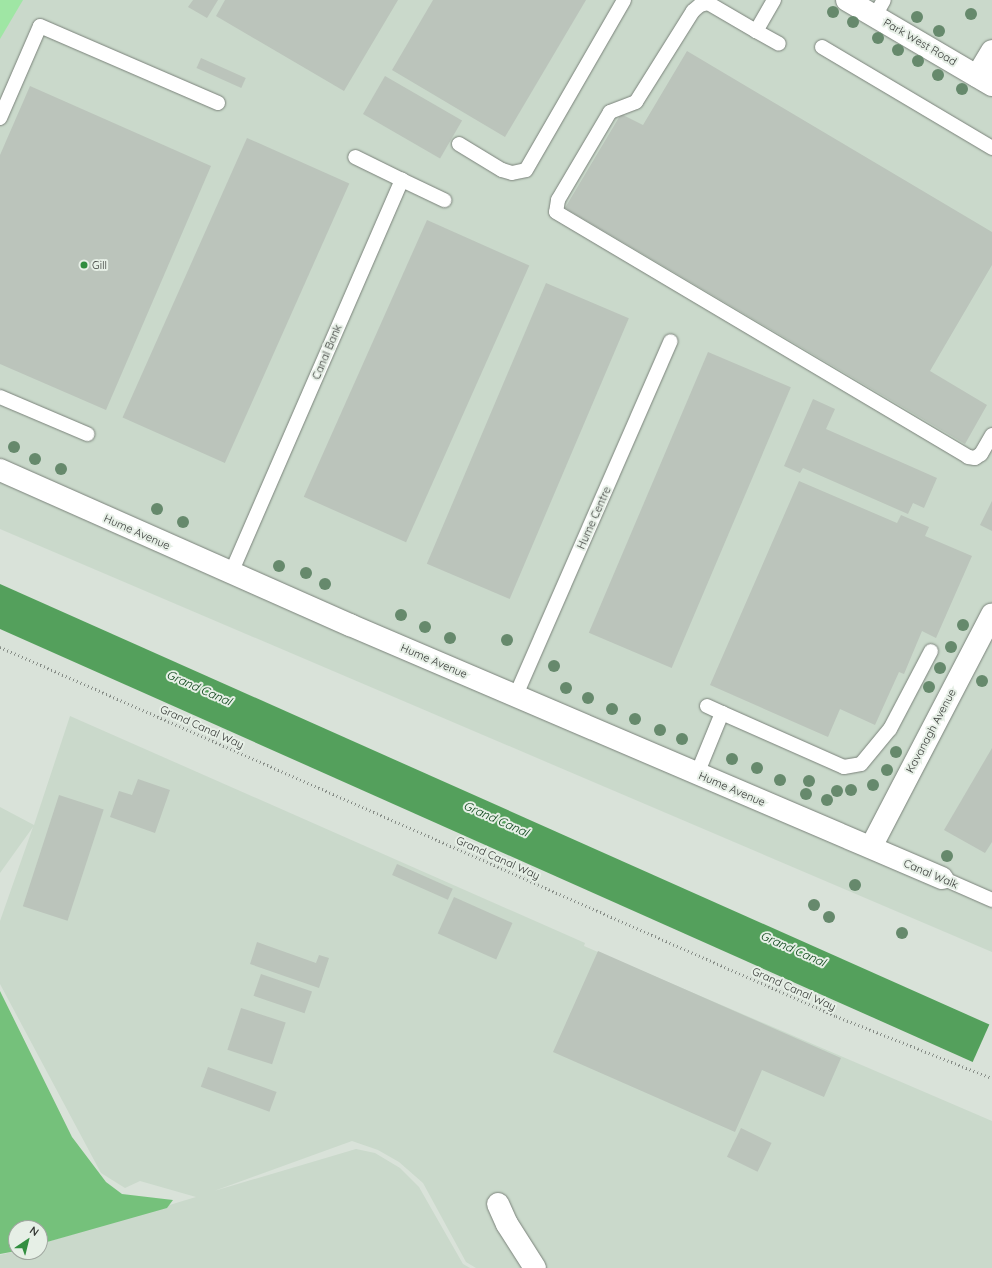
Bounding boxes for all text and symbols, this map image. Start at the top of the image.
street label: Park West Road [881,16,959,68]
place label: Gill [92,258,107,272]
marker: Gill [79,260,89,270]
street label: Canal Bank [310,323,344,381]
street label: Hume Centre [574,485,614,551]
street label: Hume Avenue [102,512,172,552]
street label: Hume Avenue [399,641,469,681]
water label: Grand Canal [164,667,234,709]
street label: Kavanagh Avenue [903,687,959,775]
street label: Grand Canal Way [158,703,246,751]
street label: Hume Avenue [697,769,767,809]
water label: Grand Canal [461,798,531,840]
street label: Grand Canal Way [454,834,542,882]
street label: Canal Walk [902,857,960,891]
water label: Grand Canal [758,928,828,970]
street label: Grand Canal Way [750,965,838,1013]
north arrow [8,1220,48,1260]
text: N [27,1223,42,1239]

